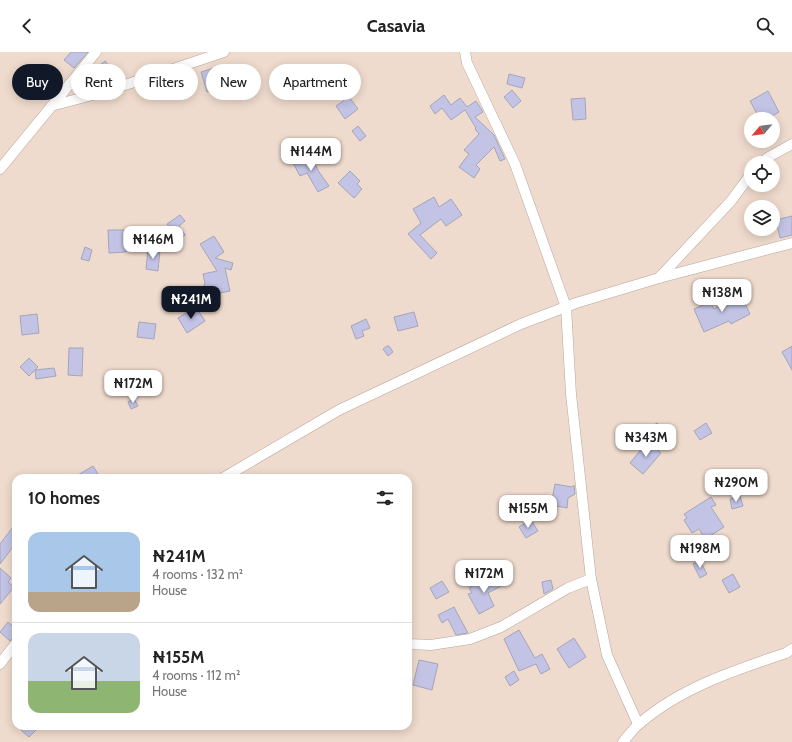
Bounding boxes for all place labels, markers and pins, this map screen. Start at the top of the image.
pin: ₦144M [283,138,339,172]
pin: ₦146M [125,226,181,260]
pin: ₦138M [694,279,750,313]
pin: ₦241M [163,286,219,320]
pin: ₦172M [105,370,161,404]
pin: ₦343M [618,424,674,458]
pin: ₦290M [708,469,764,503]
pin: ₦155M [500,495,556,529]
pin: ₦198M [672,535,728,569]
pin: ₦172M [456,560,512,594]

